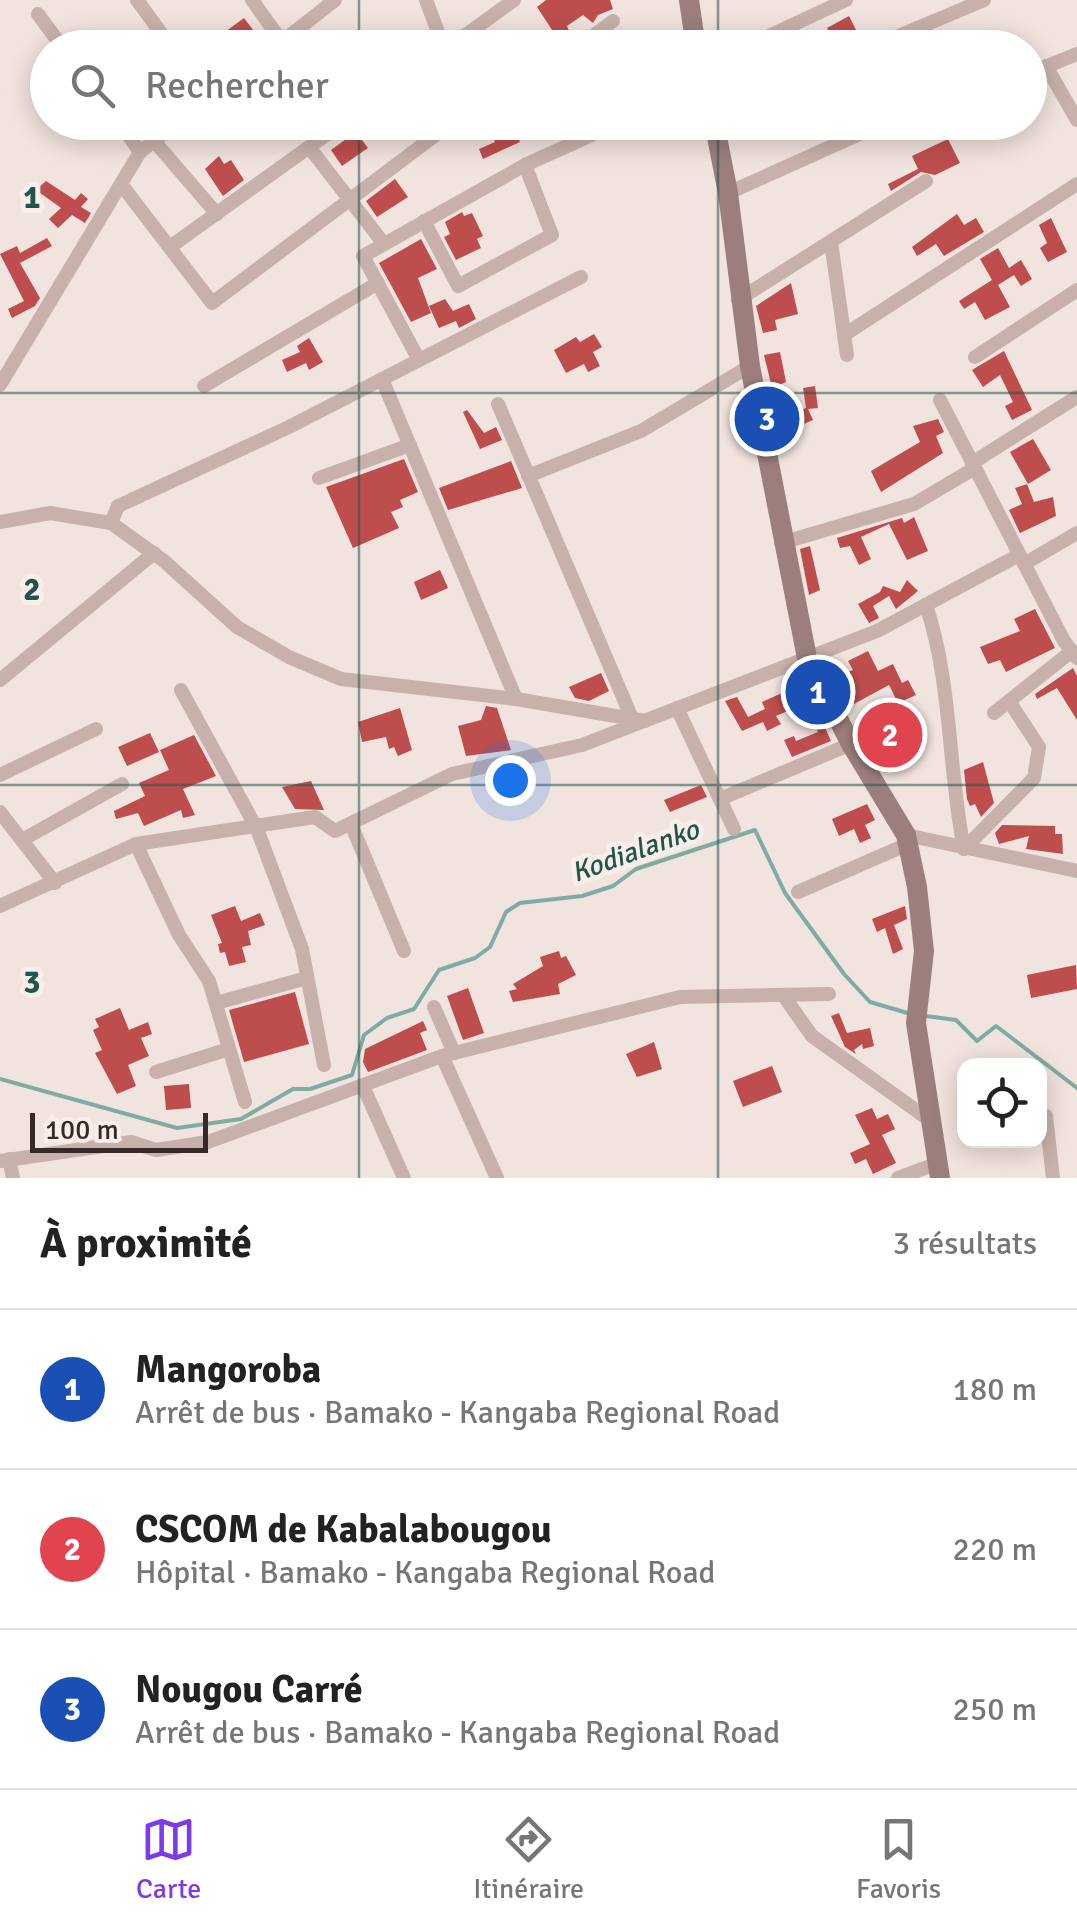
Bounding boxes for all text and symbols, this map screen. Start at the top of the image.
search box [30,30,1047,140]
icon: search [65,58,120,113]
text: Rechercher [145,62,329,109]
text: 1 [23,178,41,217]
pin: 3 [734,382,800,456]
text: 2 [23,570,41,609]
pin: 1 [786,654,850,730]
pin: 2 [858,698,922,772]
your location [485,755,536,806]
water label: Kodialanko [567,812,705,890]
text: 3 [23,963,41,1002]
map controls [957,1058,1047,1148]
button: locate [957,1058,1047,1148]
scale bar [30,1108,208,1152]
text: 100 m [45,1113,119,1147]
text: À proximité [40,1218,252,1269]
text: 3 résultats [893,1224,1037,1263]
text: Mangoroba [135,1346,321,1393]
text: 1 [64,1370,81,1409]
text: 180 m [953,1370,1037,1409]
text: Arrêt de bus · Bamako - Kangaba Regional Road [135,1393,780,1432]
text: CSCOM de Kabalabougou [135,1506,552,1553]
text: 2 [64,1530,81,1569]
text: 220 m [953,1530,1037,1569]
text: Hôpital · Bamako - Kangaba Regional Road [135,1553,716,1592]
text: Nougou Carré [135,1666,363,1713]
text: 3 [64,1690,81,1729]
text: 250 m [953,1690,1037,1729]
text: Arrêt de bus · Bamako - Kangaba Regional Road [135,1713,780,1752]
tab: Carte [136,1812,201,1906]
tab: Itinéraire [473,1812,584,1906]
tab: Favoris [856,1812,941,1906]

